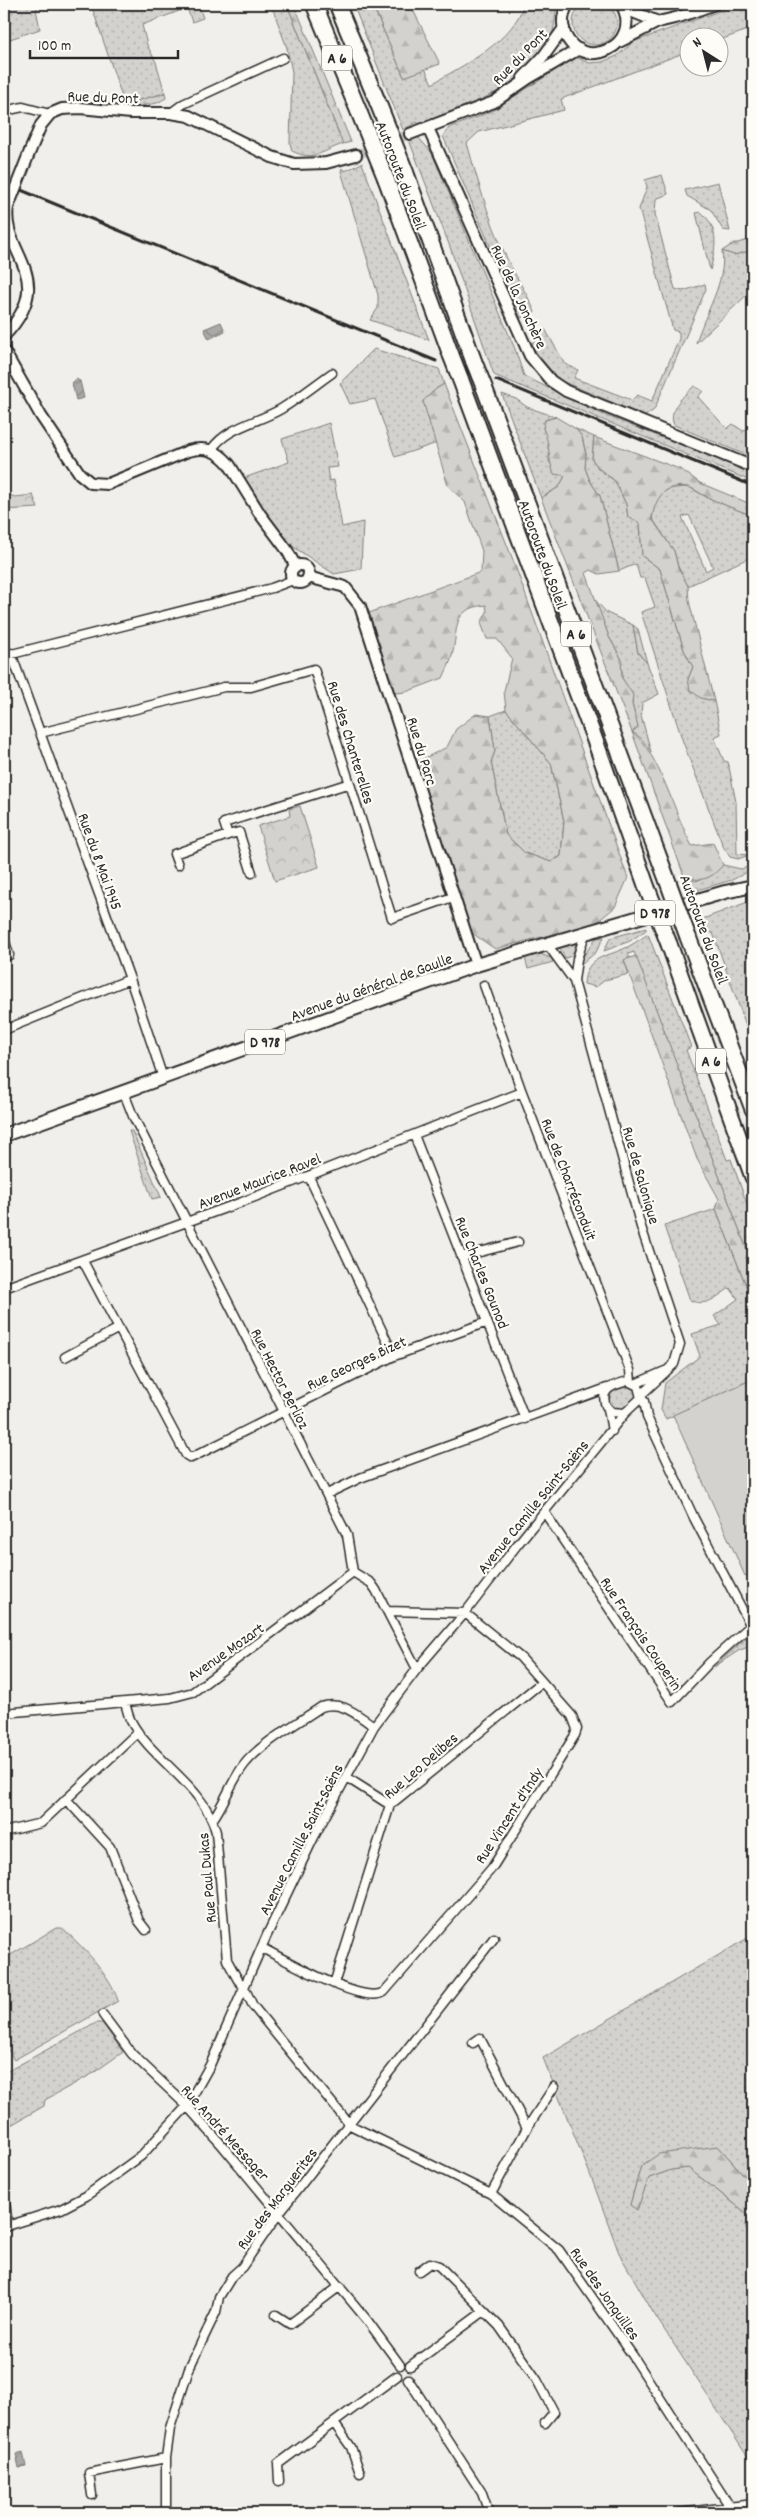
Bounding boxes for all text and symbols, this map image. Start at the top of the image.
street label: Rue du Pont [488,24,554,91]
scale bar [30,28,178,60]
north arrow [680,28,730,78]
text: N [689,33,706,53]
text: 100 m [38,36,71,58]
road number: A 6 [322,46,352,70]
street label: Rue du Pont [67,86,139,111]
street label: Autoroute du Soleil [368,118,431,234]
street label: Rue de la Jonchère [484,241,552,353]
street label: Autoroute du Soleil [511,497,572,613]
road number: A 6 [561,622,591,646]
street label: Rue des Chanterelles [320,678,379,807]
street label: Rue du Parc [399,715,442,789]
street label: Rue du 8 Mai 1945 [70,810,127,914]
street label: Autoroute du Soleil [672,872,733,988]
road number: D 978 [635,900,675,926]
street label: Avenue du Général de Gaulle [288,948,456,1028]
road number: D 978 [245,1030,285,1054]
road number: A 6 [696,1048,726,1074]
street label: Rue de Charréconduit [534,1115,602,1244]
street label: Rue de Salonique [615,1124,664,1227]
street label: Avenue Maurice Ravel [195,1148,325,1216]
street label: Rue Charles Gounod [448,1213,514,1333]
street label: Rue Hector Berlioz [244,1325,314,1433]
street label: Rue Georges Bizet [303,1331,411,1397]
street label: Avenue Camille Saint-Saëns [472,1435,596,1580]
street label: Rue François Couperin [593,1573,687,1696]
street label: Avenue Mozart [183,1618,270,1688]
street label: Rue Leo Delibes [379,1728,464,1806]
street label: Avenue Camille Saint-Saëns [254,1760,350,1920]
street label: Rue Vincent d'Indy [470,1763,550,1869]
street label: Rue Paul Dukas [193,1831,224,1924]
street label: Rue André Messager [174,2080,274,2187]
street label: Rue des Marguerites [232,2143,324,2255]
street label: Rue des Jonquilles [563,2243,645,2346]

